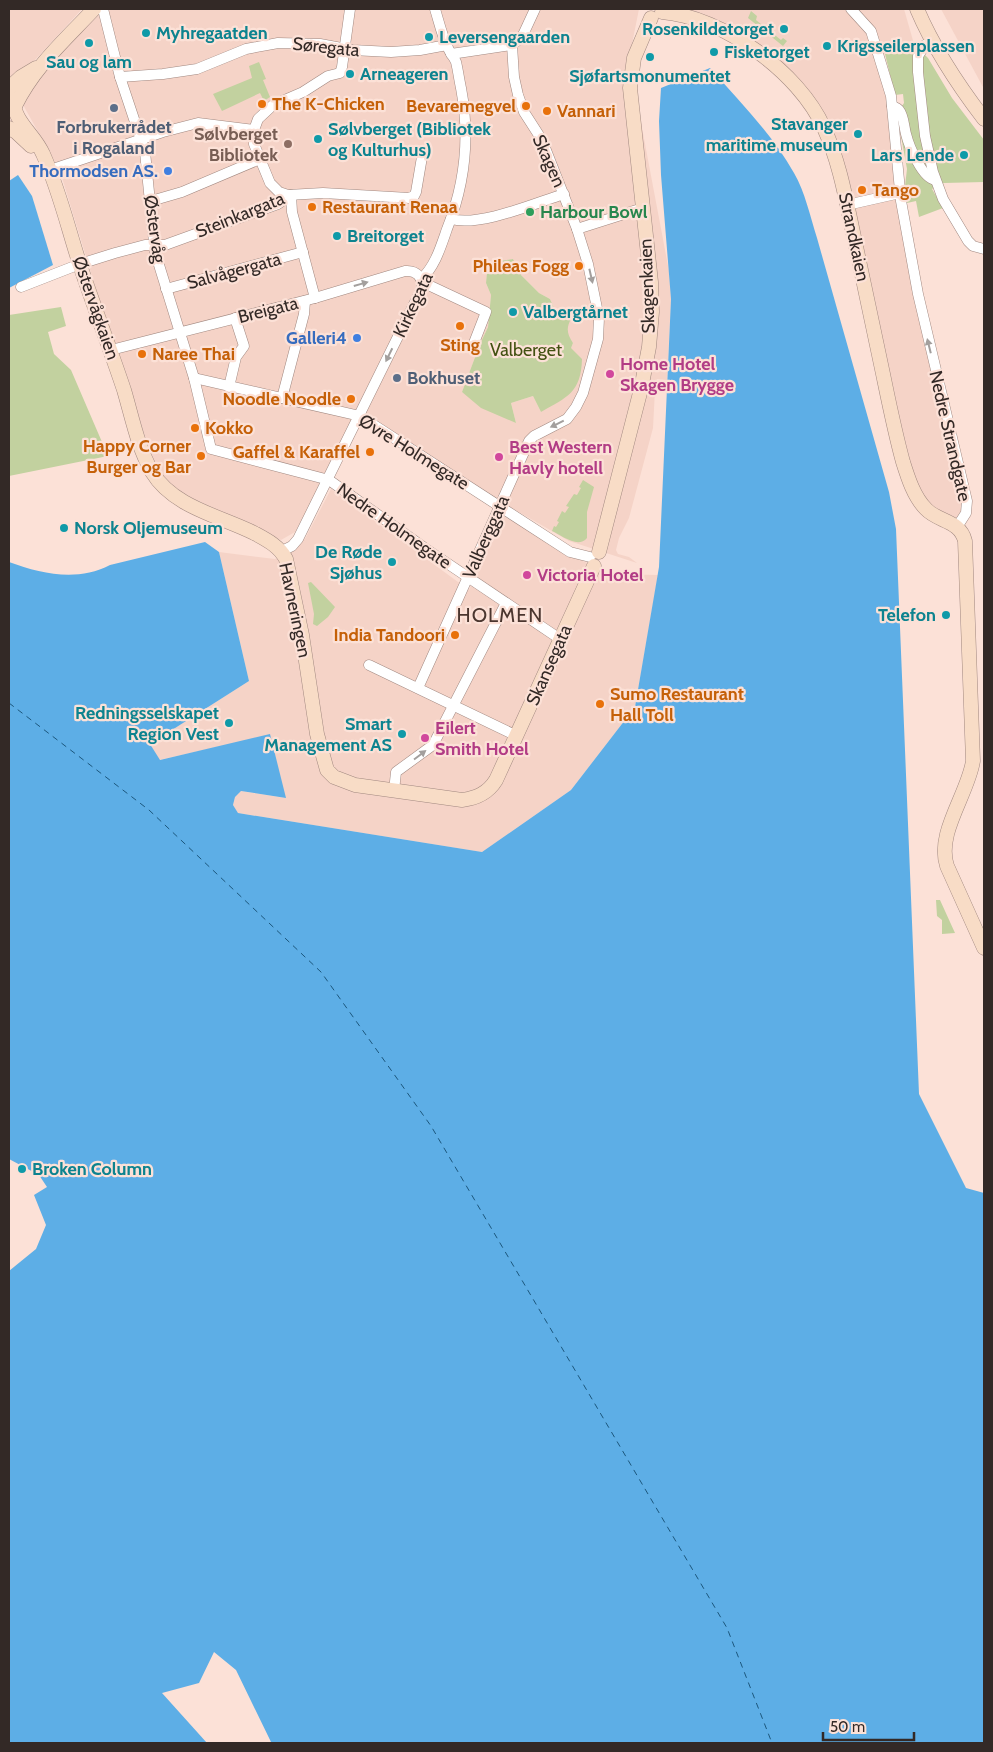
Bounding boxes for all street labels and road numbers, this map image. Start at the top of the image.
street label: Søregata [291,33,361,61]
street label: Skagen [528,131,570,191]
street label: Steinkargata [192,187,288,243]
street label: Strandkaien [834,191,874,283]
street label: Østervåg [139,194,171,265]
street label: Skagenkaien [634,238,660,334]
street label: Salvågergata [185,248,284,294]
street label: Østervågkaien [68,253,124,363]
street label: Kirkegata [388,269,438,341]
street label: Breigata [236,292,301,328]
street label: Nedre Strandgate [924,368,976,504]
street label: Øvre Holmegate [355,409,473,495]
street label: Nedre Holmegate [333,478,455,574]
street label: Valberggata [458,492,514,582]
street label: Havneringen [274,560,316,660]
street label: Skansegata [521,621,577,709]

